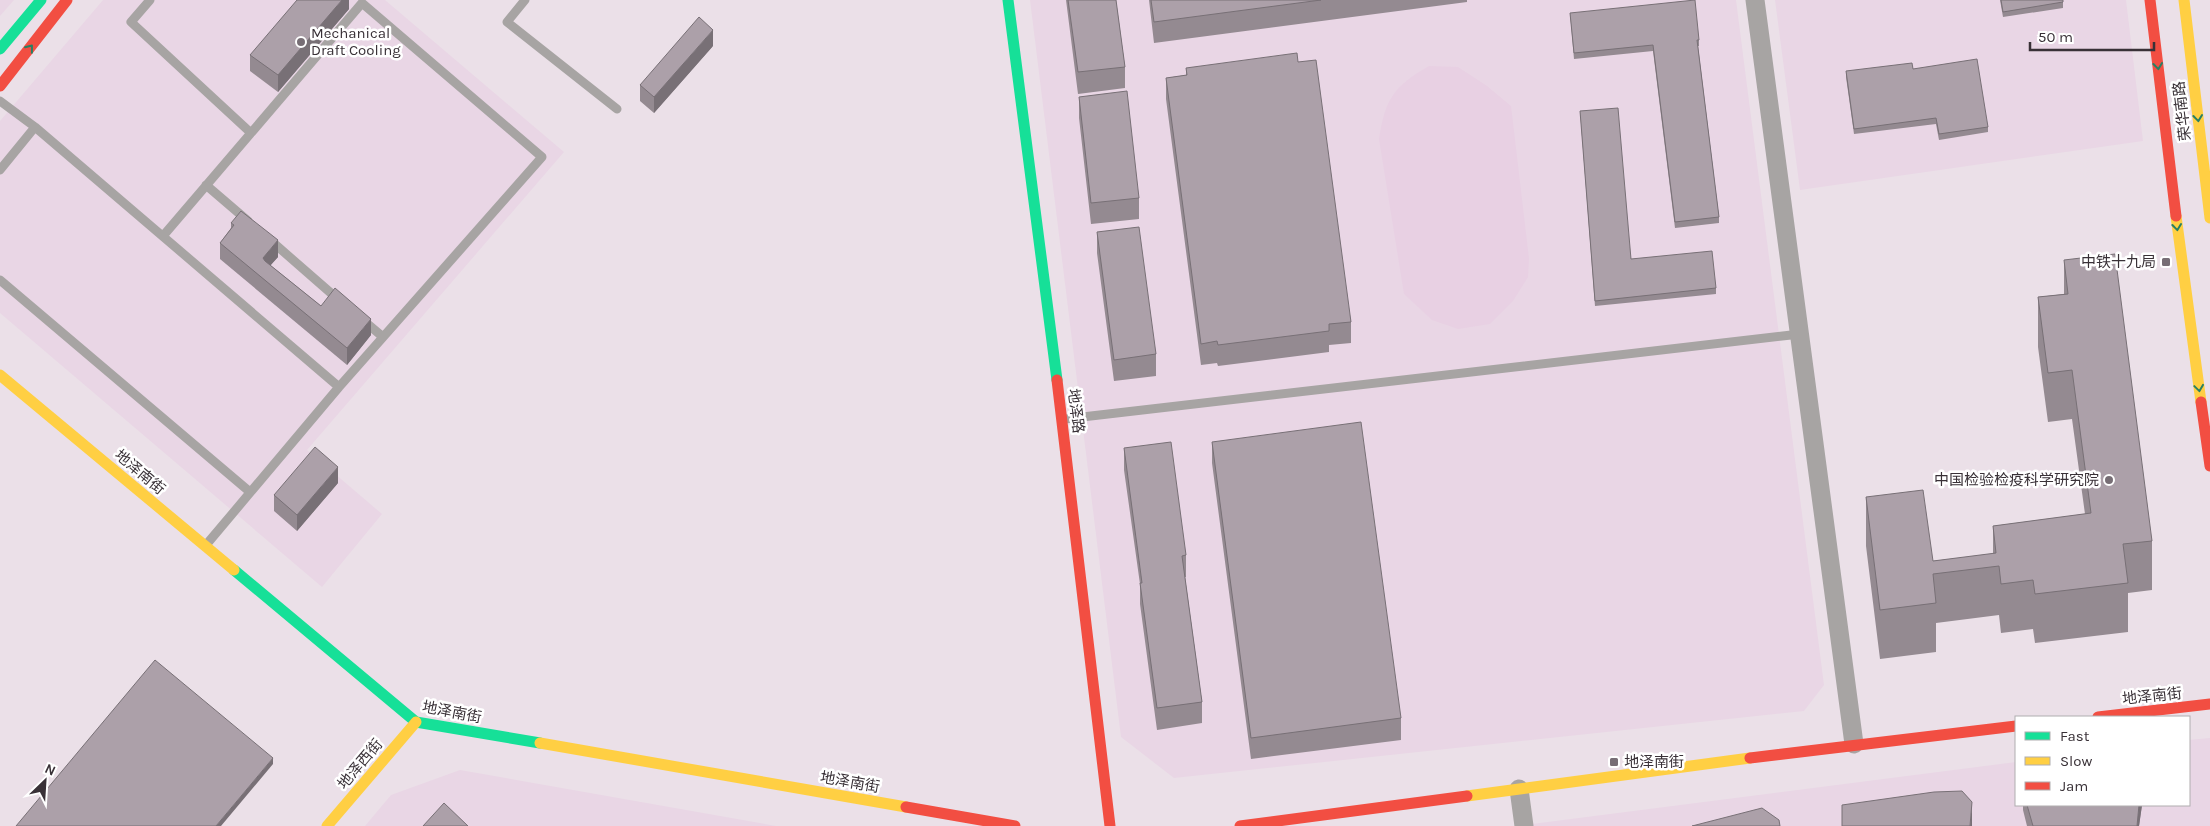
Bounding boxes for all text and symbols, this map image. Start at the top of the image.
scale bar [2030,20,2154,52]
place label: Mechanical Draft Cooling [311,24,401,59]
text: 50 m [2038,28,2073,46]
marker: Mechanical Draft Cooling [295,36,307,48]
one-way arrow [24,44,33,54]
one-way arrow [2152,62,2163,70]
street label: 荣华南路 [2169,80,2195,142]
one-way arrow [2192,114,2203,122]
one-way arrow [2171,223,2182,231]
place label: 中铁十九局 [2081,253,2156,271]
marker: 中铁十九局 [2160,256,2172,268]
one-way arrow [2193,384,2204,392]
street label: 地泽路 [1064,388,1088,434]
street label: 地泽南街 [111,446,169,498]
place label: 中国检验检疫科学研究院 [1934,471,2099,489]
marker: 中国检验检疫科学研究院 [2103,474,2115,486]
street label: 地泽南街 [2121,684,2183,708]
street label: 地泽南街 [421,697,483,727]
legend [2015,716,2190,806]
text: Fast [2060,727,2090,745]
street label: 地泽西街 [334,735,386,793]
text: Slow [2060,752,2092,770]
place label: 地泽南街 [1624,753,1684,771]
north arrow [20,756,70,806]
marker: 地泽南街 [1608,756,1620,768]
text: N [42,760,58,779]
street label: 地泽南街 [819,768,881,796]
text: Jam [2060,777,2088,795]

